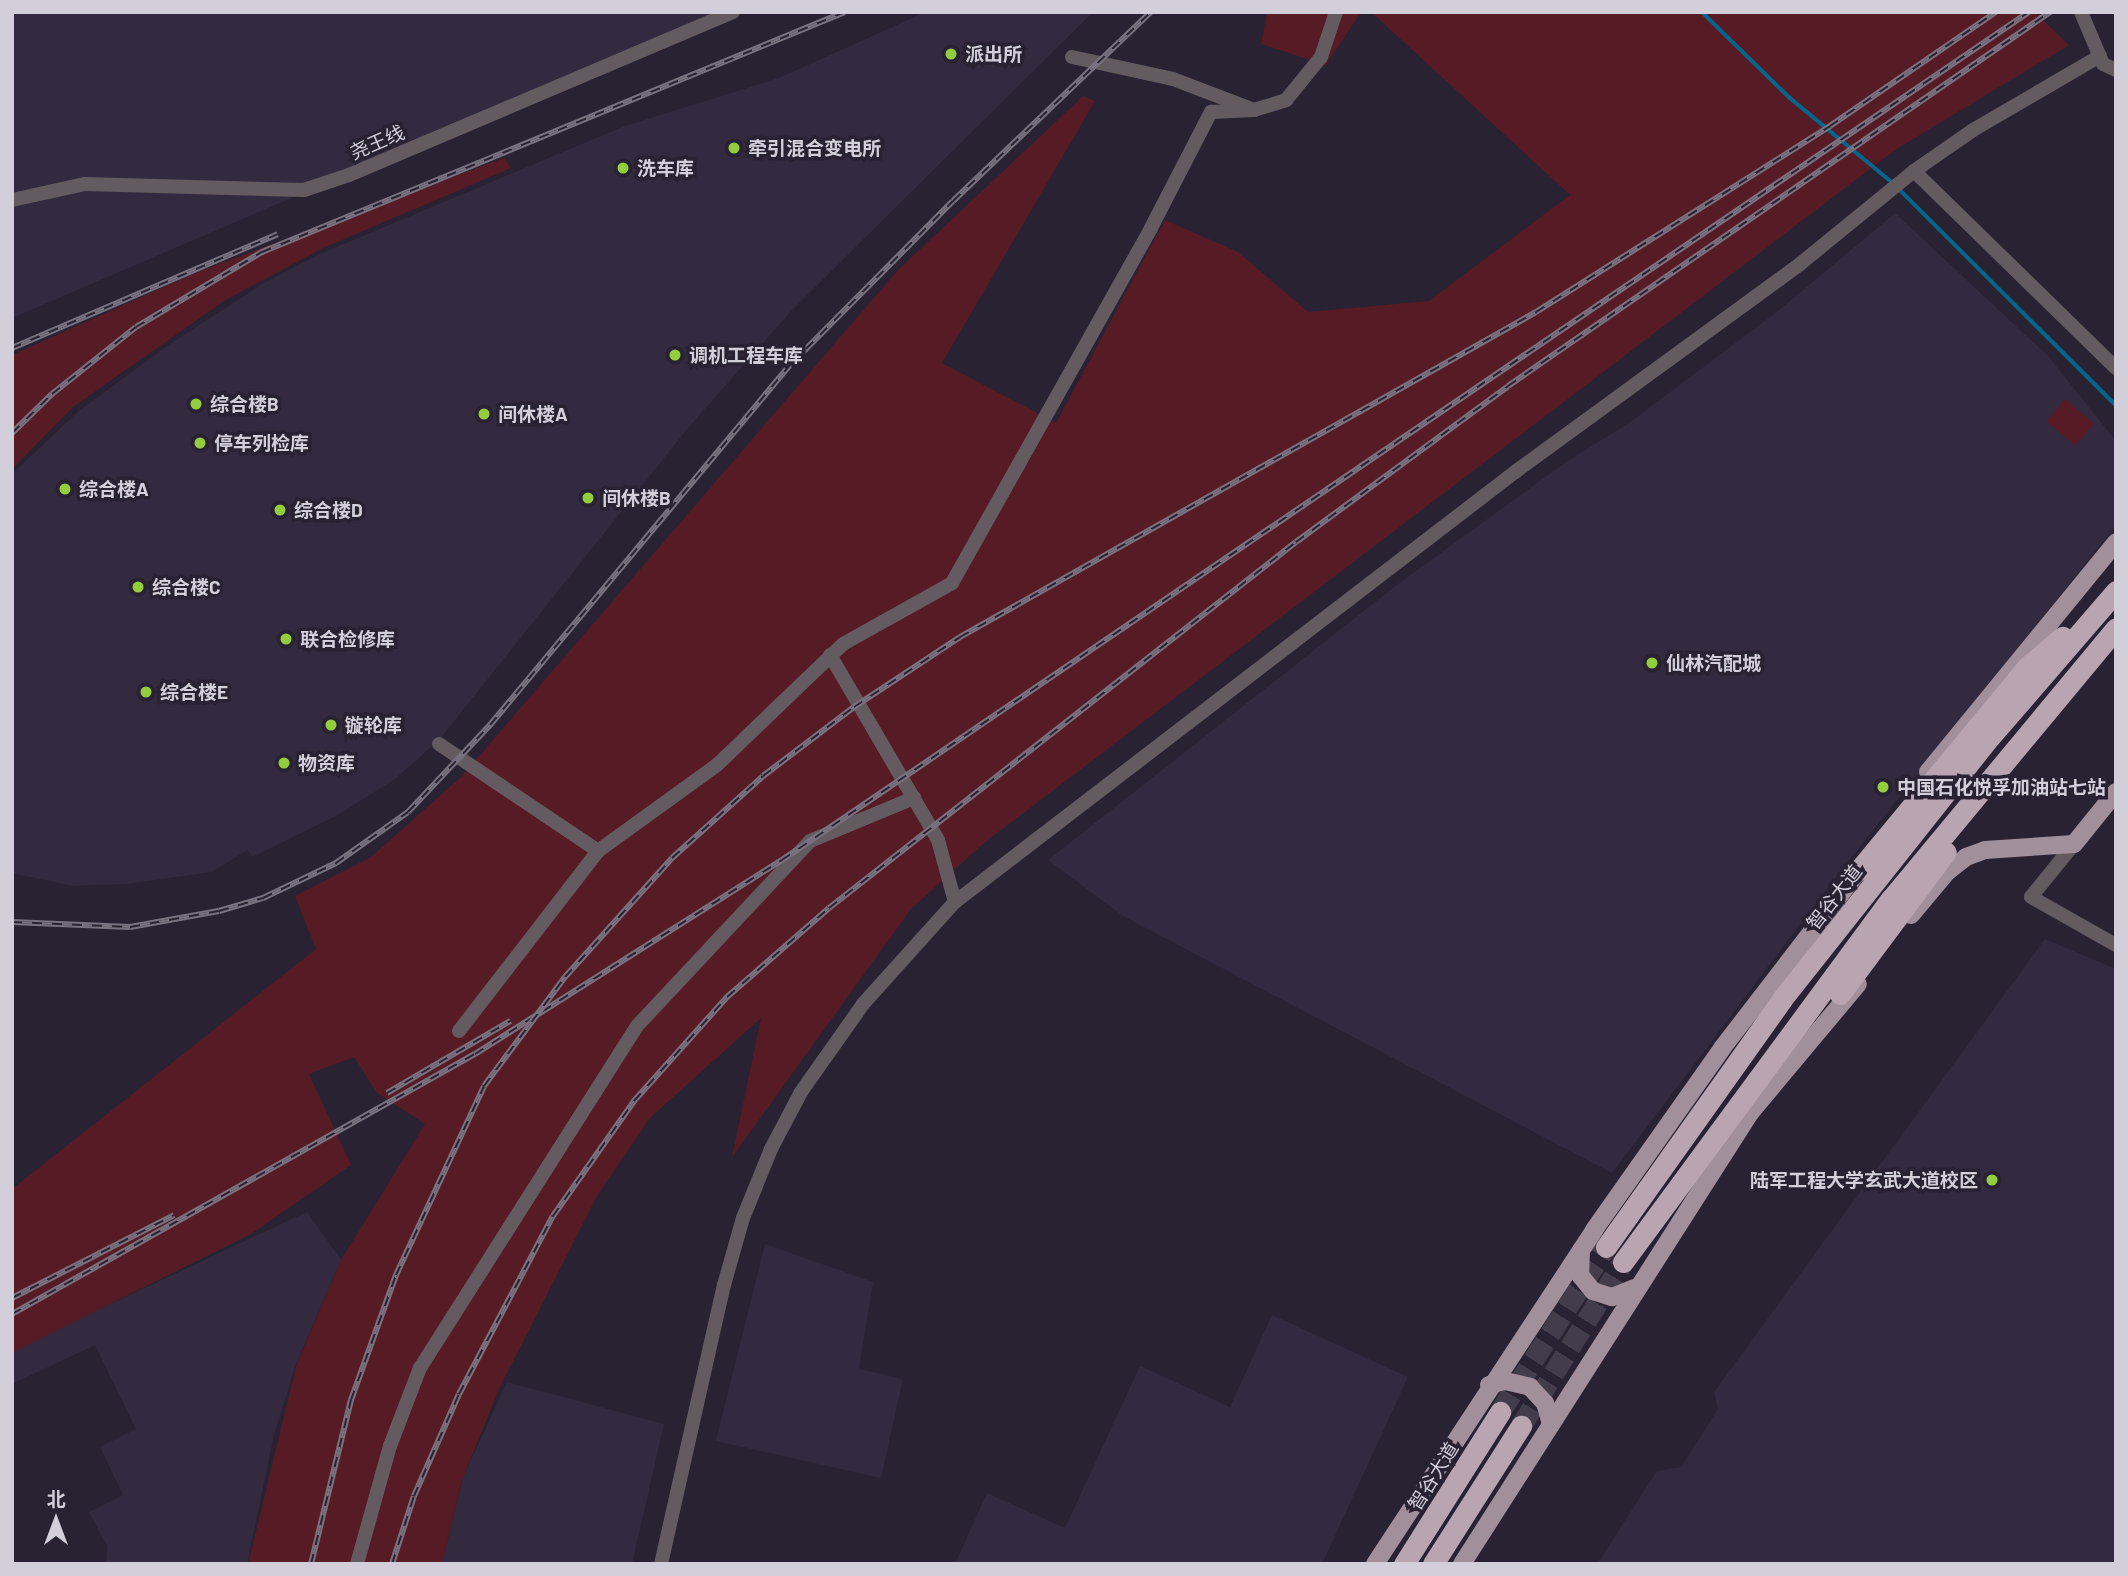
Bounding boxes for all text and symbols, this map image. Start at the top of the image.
place label: 派出所 [965,43,1022,65]
marker: 派出所 [943,46,959,62]
street label: 尧王线 [346,120,408,164]
place label: 牵引混合变电所 [748,137,881,159]
marker: 牵引混合变电所 [726,140,742,156]
place label: 洗车库 [637,157,694,179]
marker: 洗车库 [615,160,631,176]
place label: 调机工程车库 [689,344,803,366]
marker: 调机工程车库 [667,347,683,363]
place label: 综合楼B [210,393,279,415]
marker: 综合楼B [188,396,204,412]
place label: 间休楼A [498,403,568,425]
marker: 间休楼A [476,406,492,422]
place label: 停车列检库 [214,432,309,454]
marker: 停车列检库 [192,435,208,451]
place label: 综合楼A [79,478,149,500]
marker: 综合楼A [57,481,73,497]
place label: 间休楼B [602,487,671,509]
marker: 间休楼B [580,490,596,506]
place label: 综合楼D [294,499,363,521]
marker: 综合楼D [272,502,288,518]
place label: 综合楼C [152,576,221,598]
marker: 综合楼C [130,579,146,595]
place label: 联合检修库 [300,628,395,650]
marker: 联合检修库 [278,631,294,647]
place label: 仙林汽配城 [1666,652,1761,674]
marker: 仙林汽配城 [1644,655,1660,671]
place label: 综合楼E [160,681,228,703]
marker: 综合楼E [138,684,154,700]
place label: 镟轮库 [345,714,402,736]
marker: 镟轮库 [323,717,339,733]
place label: 物资库 [298,752,355,774]
marker: 物资库 [276,755,292,771]
place label: 中国石化悦孚加油站七站 [1897,776,2106,798]
marker: 中国石化悦孚加油站七站 [1875,779,1891,795]
street label: 智谷大道 [1802,860,1866,934]
place label: 陆军工程大学玄武大道校区 [1750,1169,1978,1191]
marker: 陆军工程大学玄武大道校区 [1984,1172,2000,1188]
street label: 智谷大道 [1403,1438,1463,1514]
north arrow [21,1485,91,1555]
text: 北 [46,1487,66,1510]

